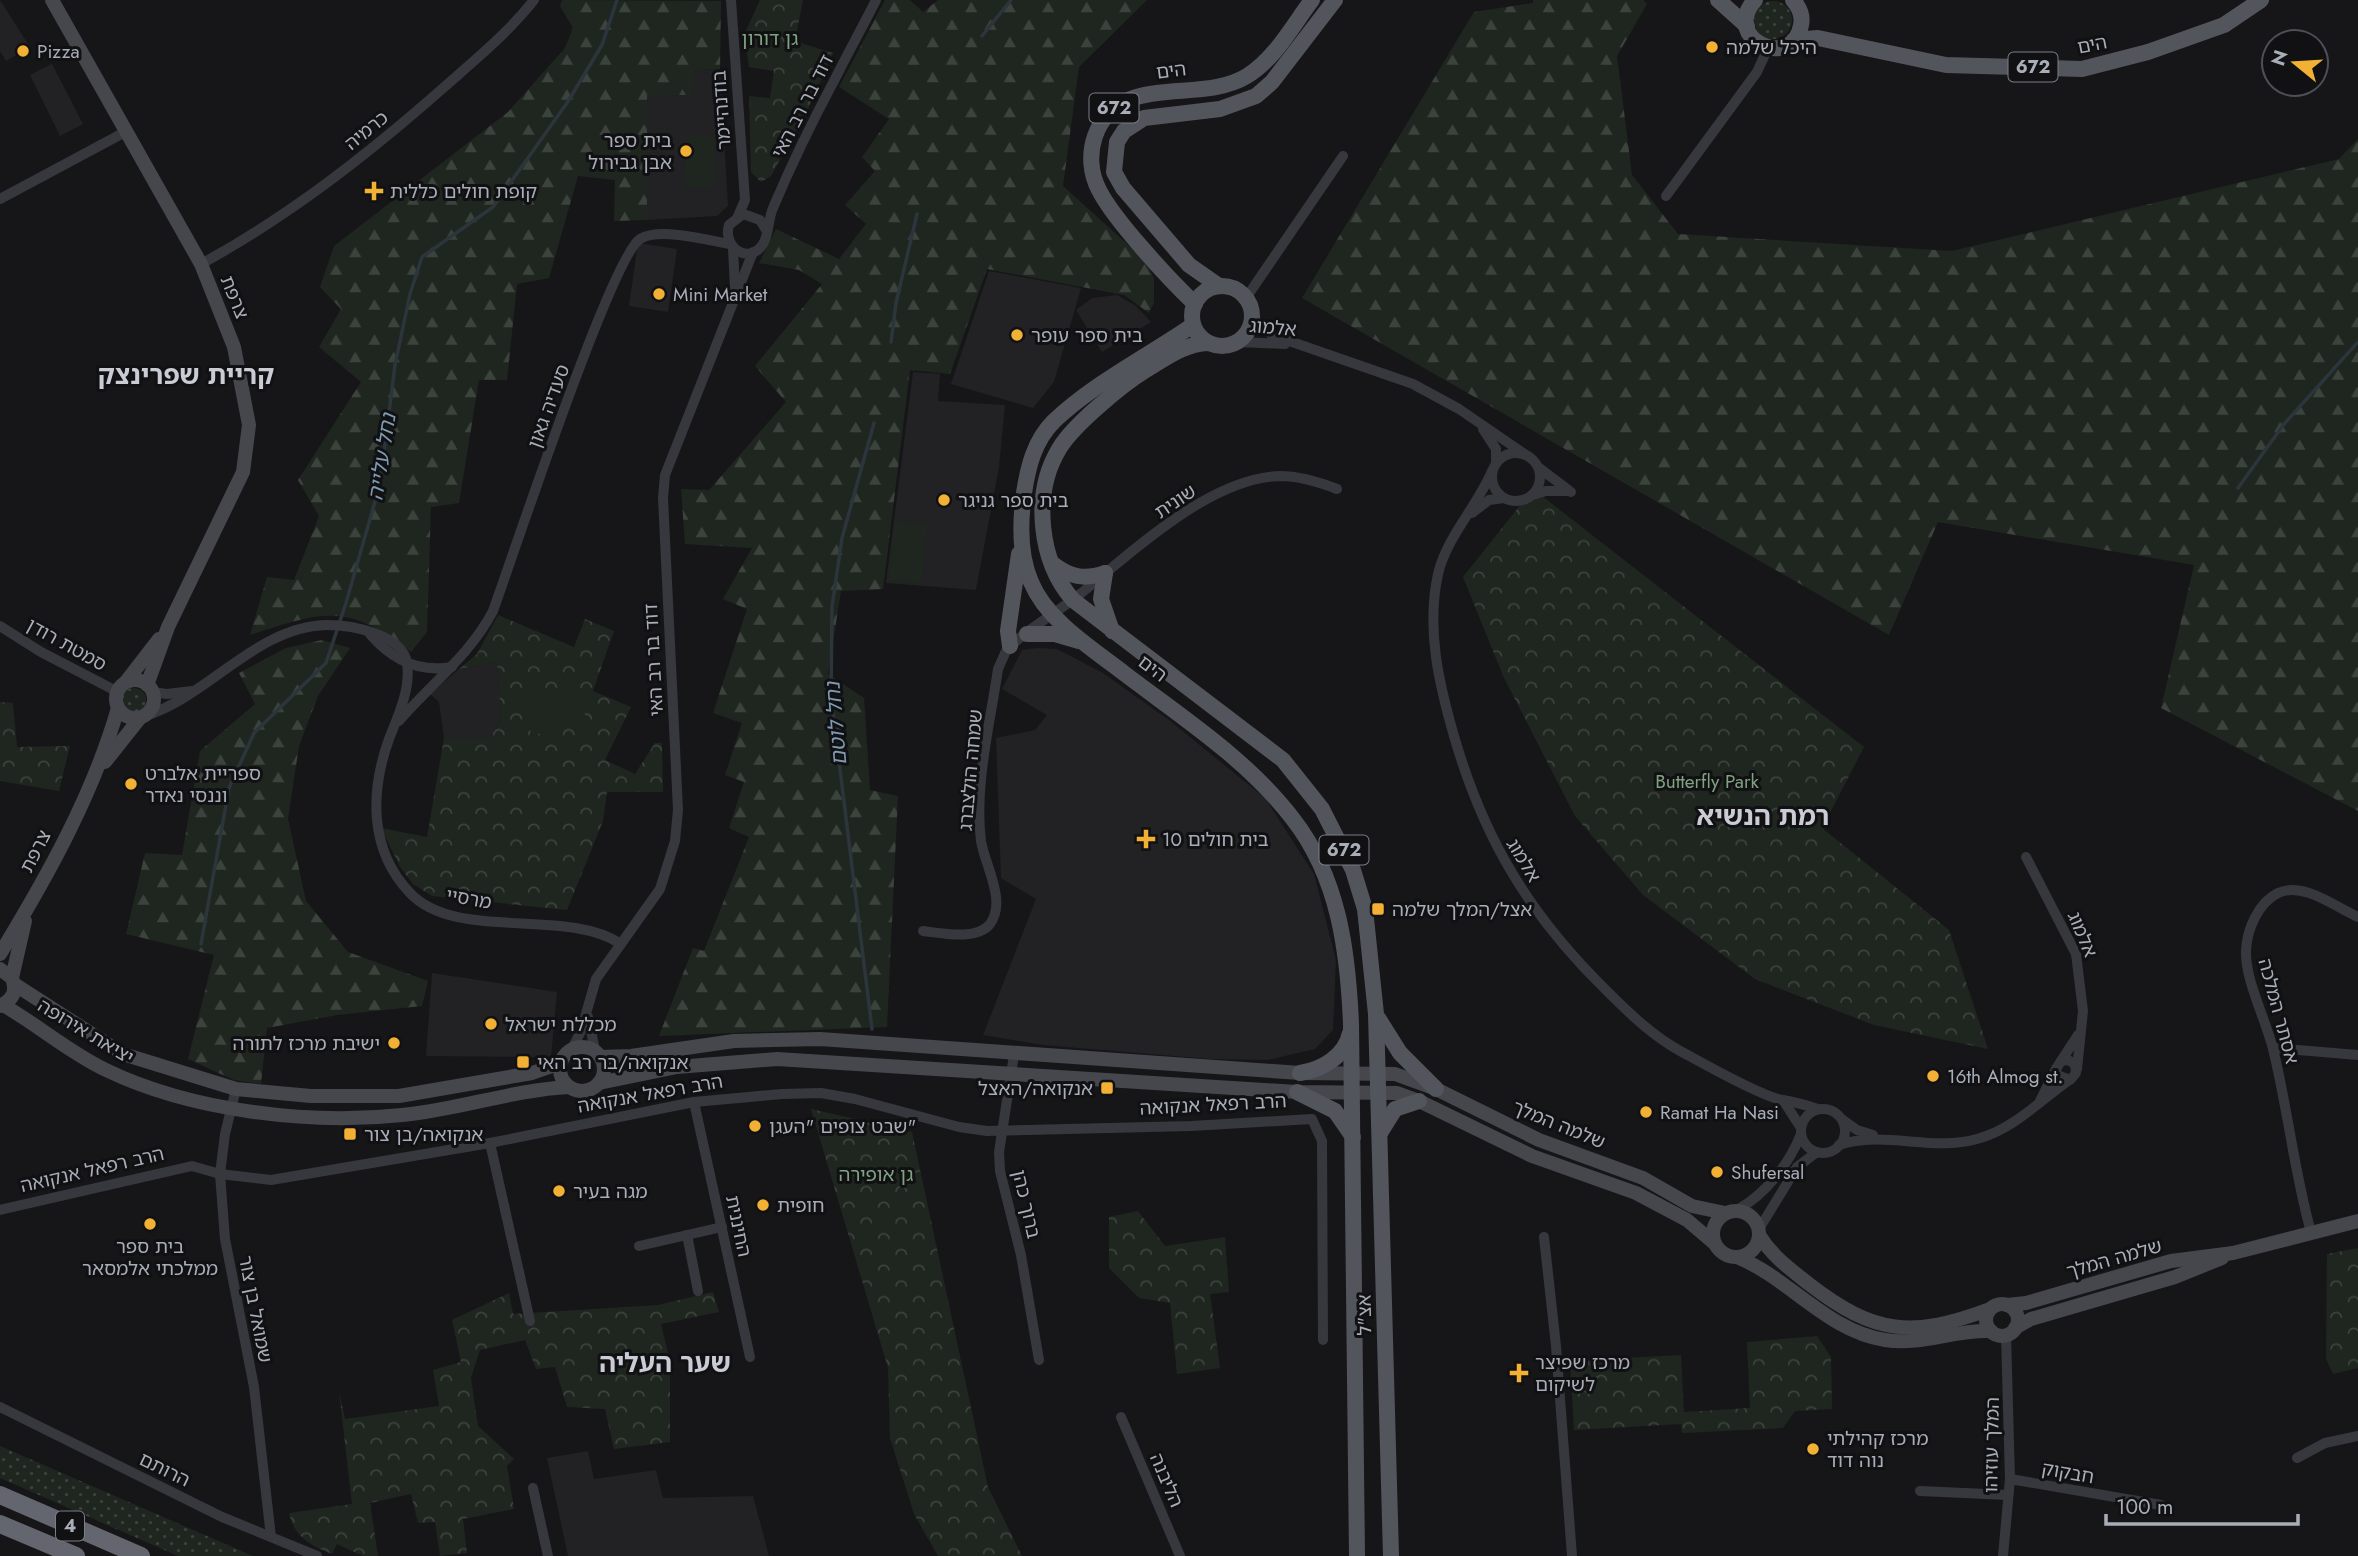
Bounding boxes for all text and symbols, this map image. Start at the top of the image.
park label: גן דורון [742,25,798,52]
street label: הים [2075,28,2109,61]
north arrow [2260,28,2330,98]
place label: היכל שלמה [1726,34,1817,61]
place label: Pizza [37,38,80,65]
marker: היכל שלמה [1704,39,1720,55]
marker: Pizza [15,43,31,59]
text: N [2264,47,2294,69]
street label: דוד בר רב האי [765,50,840,163]
road number: 672 [2008,52,2058,82]
street label: הים [1155,55,1188,86]
street label: בודנהיימר [705,69,738,151]
road number: 672 [1090,94,1138,122]
street label: כרמיה [339,104,394,156]
place label: בית ספר אבן גבירול [588,127,672,176]
marker: בית ספר אבן גבירול [678,143,694,159]
place label: קופת חולים כללית [390,178,537,205]
marker: קופת חולים כללית [364,181,384,201]
street label: צרפת [214,271,255,323]
place label: Mini Market [673,281,768,308]
marker: Mini Market [651,286,667,302]
street label: אלמוג [1248,312,1298,343]
place label: בית ספר עופר [1031,322,1143,349]
marker: בית ספר עופר [1009,327,1025,343]
district label: קריית שפרינצק [98,356,274,394]
street label: סעדיה גאון [521,360,576,452]
water label: נחל עלייה [360,409,404,503]
street label: שונית [1149,478,1201,525]
place label: בית ספר גניגר [958,487,1069,514]
marker: בית ספר גניגר [936,492,952,508]
street label: דוד בר רב האי [637,603,670,717]
street label: סמטת רודן [22,611,112,678]
street label: הים [1133,649,1173,688]
water label: נחל לוטם [817,679,855,767]
street label: שמחה הולצברג [952,708,989,832]
place label: ספריית אלברט וננסי נאדר [145,760,261,809]
park label: Butterfly Park [1655,768,1759,795]
marker: ספריית אלברט וננסי נאדר [123,776,139,792]
district label: רמת הנשיא [1697,797,1829,835]
street label: צרפת [13,825,58,877]
place label: בית חולים 10 [1162,826,1269,853]
marker: בית חולים 10 [1136,829,1156,849]
street label: אלמוג [1500,833,1547,887]
road number: 672 [1320,836,1368,864]
street label: מרסיי [444,881,494,916]
place label: אצל/המלך שלמה [1392,896,1532,923]
marker: אצל/המלך שלמה [1370,901,1386,917]
street label: אלמוג [2061,907,2104,961]
street label: אסתר המלכה [2251,955,2306,1067]
street label: יציאת אירופה [33,992,139,1071]
place label: מכללת ישראל [505,1011,616,1038]
marker: מכללת ישראל [483,1016,499,1032]
place label: ישיבת מרכז לתורה [233,1030,380,1057]
marker: ישיבת מרכז לתורה [386,1035,402,1051]
place label: אנקואה/בר רב האי [537,1049,688,1076]
marker: אנקואה/בר רב האי [515,1054,531,1070]
place label: 16th Almog st. [1947,1063,2063,1090]
street label: הרב רפאל אנקואה [575,1067,725,1120]
marker: 16th Almog st. [1925,1068,1941,1084]
place label: אנקואה/האצל [978,1075,1093,1102]
marker: אנקואה/האצל [1099,1080,1115,1096]
street label: הרב רפאל אנקואה [1139,1087,1287,1122]
street label: שלמה המלך [1508,1094,1609,1155]
place label: Ramat Ha Nasi [1660,1099,1779,1126]
marker: Ramat Ha Nasi [1638,1104,1654,1120]
place label: שבט צופים "העגן" [769,1113,916,1140]
marker: שבט צופים "העגן" [747,1118,763,1134]
place label: אנקואה/בן צור [364,1121,483,1148]
marker: אנקואה/בן צור [342,1126,358,1142]
street label: הרב רפאל אנקואה [17,1140,167,1199]
place label: Shufersal [1731,1159,1804,1186]
park label: גן אופירה [839,1161,913,1188]
marker: Shufersal [1709,1164,1725,1180]
street label: ברוך כהן [1005,1167,1048,1241]
place label: מגה בעיר [573,1178,648,1205]
marker: מגה בעיר [551,1183,567,1199]
place label: חופית [777,1192,825,1219]
street label: החיננית [719,1193,758,1259]
marker: חופית [755,1197,771,1213]
marker: בית ספר ממלכתי אלמסאר [142,1216,158,1232]
street label: שלמה המלך [2063,1232,2165,1285]
place label: בית ספר ממלכתי אלמסאר [82,1233,218,1282]
street label: שמואל בן צור [232,1253,279,1365]
street label: אצ"ל [1351,1294,1378,1336]
district label: שער העליה [599,1344,731,1382]
place label: מרכז שפיצר לשיקום [1535,1349,1630,1398]
marker: מרכז שפיצר לשיקום [1509,1363,1529,1383]
street label: המלך עוזיהו [1977,1397,2006,1493]
place label: מרכז קהילתי נוה דוד [1827,1425,1928,1474]
marker: מרכז קהילתי נוה דוד [1805,1441,1821,1457]
street label: הרותם [135,1446,195,1493]
street label: הליבנה [1143,1449,1190,1511]
street label: חבקוק [2039,1455,2096,1490]
scale bar [2106,1482,2298,1526]
text: 100 m [2116,1492,2173,1522]
road number: 4 [56,1512,84,1540]

